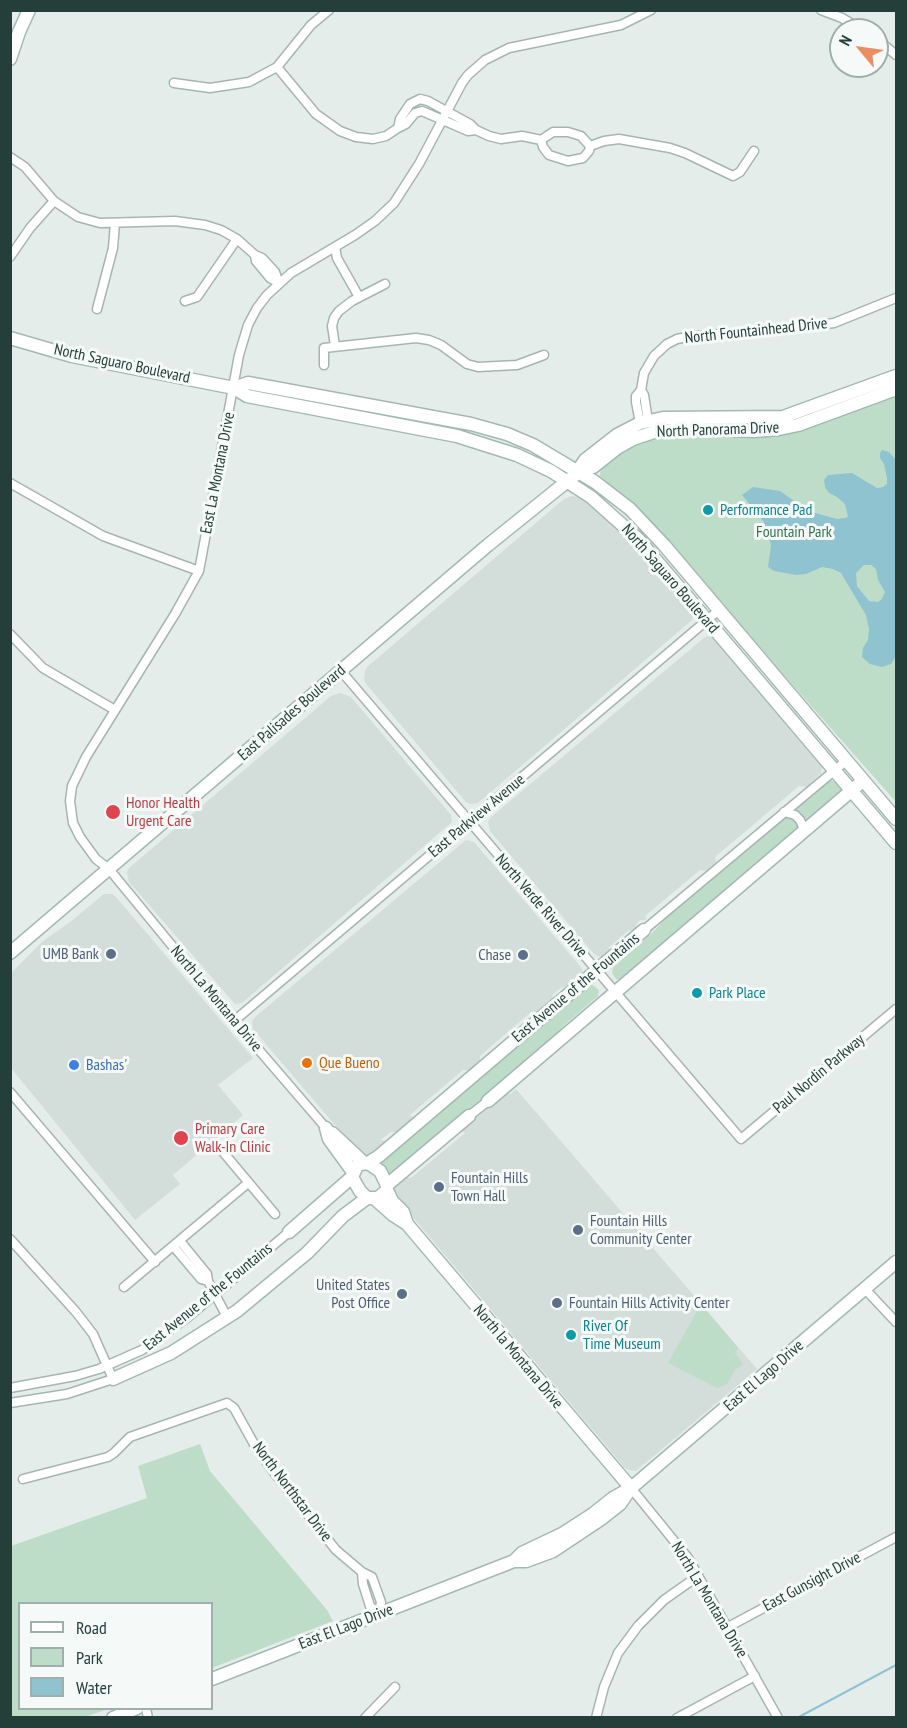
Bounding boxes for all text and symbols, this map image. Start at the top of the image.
north arrow [829,18,889,78]
text: N [834,32,856,49]
street label: North Fountainhead Drive [684,314,828,348]
street label: North Saguaro Boulevard [52,340,192,388]
street label: East La Montana Drive [197,411,239,535]
street label: North Panorama Drive [657,418,779,442]
place label: Performance Pad [720,500,812,520]
marker: Performance Pad [701,503,715,517]
street label: North Saguaro Boulevard [617,520,723,638]
park label: Fountain Park [756,522,832,542]
street label: East Palisades Boulevard [234,661,350,765]
street label: East Parkview Avenue [425,770,529,862]
place label: Honor Health Urgent Care [126,793,200,831]
marker: Honor Health Urgent Care [104,803,122,821]
street label: North Verde River Drive [491,850,591,962]
street label: East Avenue of the Fountains [508,929,644,1047]
street label: North La Montana Drive [166,942,266,1056]
place label: UMB Bank [42,944,99,964]
place label: Chase [478,945,511,965]
marker: UMB Bank [104,947,118,961]
marker: Chase [516,948,530,962]
place label: Park Place [709,983,766,1003]
marker: Park Place [690,986,704,1000]
street label: Paul Nordin Parkway [769,1030,869,1118]
place label: Que Bueno [319,1053,380,1073]
place label: Bashas' [86,1055,127,1075]
marker: Que Bueno [300,1056,314,1070]
marker: Bashas' [67,1058,81,1072]
place label: Primary Care Walk-In Clinic [195,1119,270,1157]
marker: Primary Care Walk-In Clinic [172,1129,190,1147]
place label: Fountain Hills Town Hall [451,1168,528,1206]
marker: Fountain Hills Town Hall [432,1180,446,1194]
place label: Fountain Hills Community Center [590,1211,692,1249]
marker: Fountain Hills Community Center [571,1223,585,1237]
street label: East Avenue of the Fountains [140,1239,276,1355]
place label: United States Post Office [316,1275,390,1313]
marker: United States Post Office [395,1287,409,1301]
place label: Fountain Hills Activity Center [569,1293,730,1313]
marker: Fountain Hills Activity Center [550,1296,564,1310]
street label: North la Montana Drive [469,1301,567,1413]
place label: River Of Time Museum [583,1316,661,1354]
marker: River Of Time Museum [564,1328,578,1342]
street label: East El Lago Drive [720,1336,808,1416]
street label: North Northstar Drive [248,1438,336,1546]
street label: North La Montana Drive [667,1538,751,1662]
street label: East Gunsight Drive [760,1548,864,1616]
street label: East El Lago Drive [296,1600,396,1654]
legend [18,1602,213,1710]
text: Road [76,1616,107,1639]
text: Park [76,1646,103,1669]
text: Water [76,1676,112,1699]

